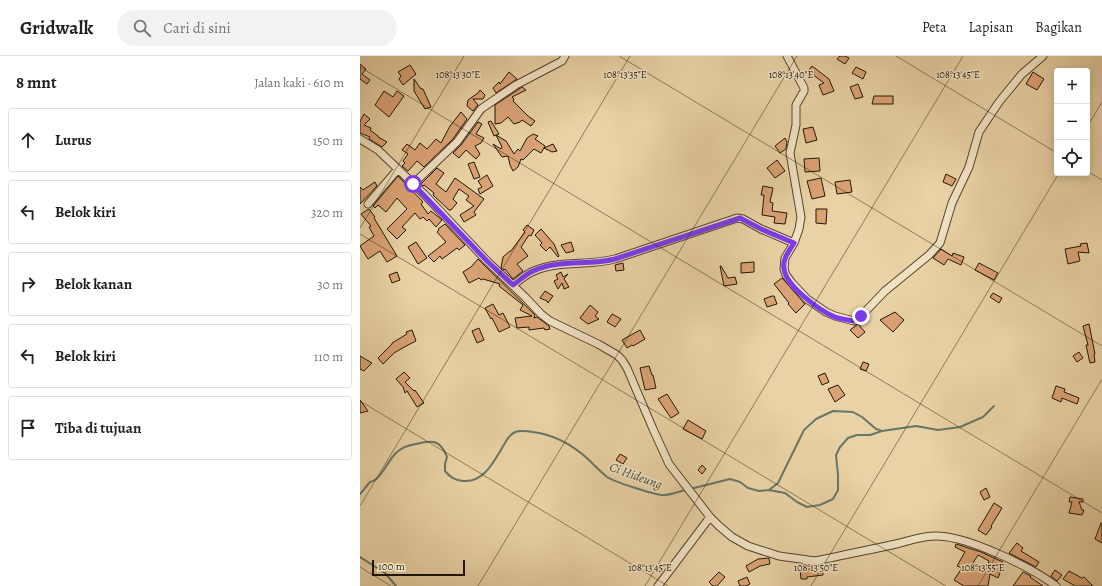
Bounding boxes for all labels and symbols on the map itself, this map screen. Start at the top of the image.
text: 108°13'30"E [436,68,480,81]
text: 108°13'35"E [603,68,647,81]
text: 108°13'40"E [769,68,813,81]
text: 108°13'45"E [936,68,980,81]
route start [404,175,422,193]
route end [852,307,870,325]
water label: Ci Hideung [607,458,665,493]
scale bar [372,558,465,577]
text: 108°13'45"E [628,561,672,574]
text: 108°13'50"E [794,561,838,574]
text: 108°13'55"E [961,561,1005,574]

